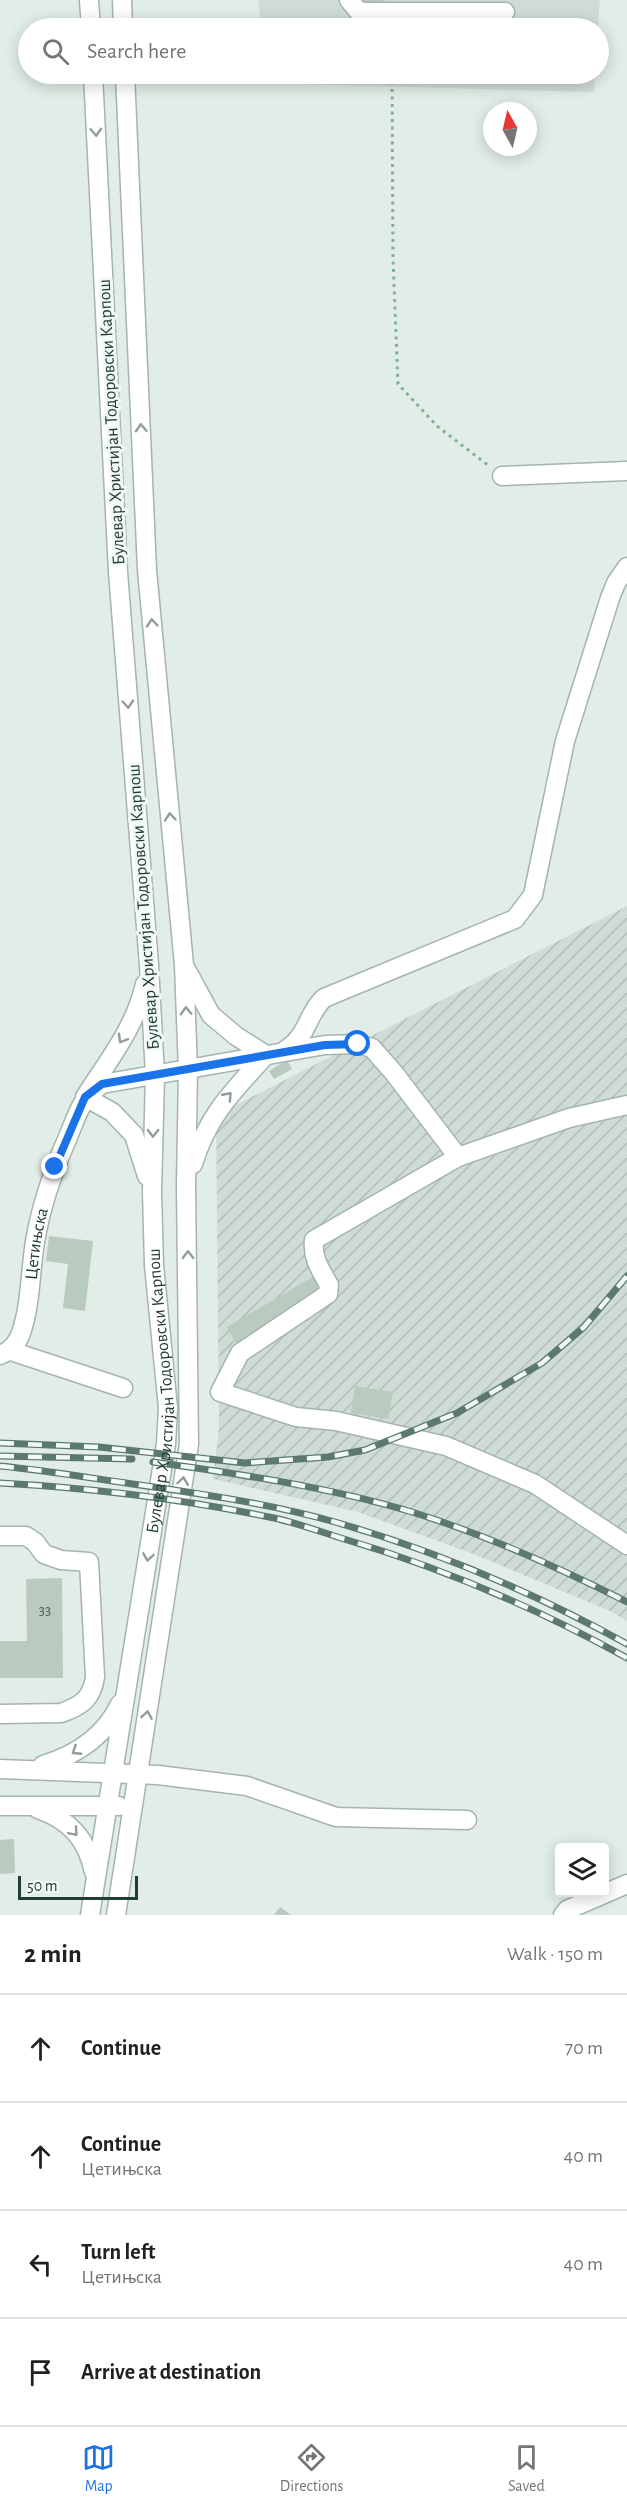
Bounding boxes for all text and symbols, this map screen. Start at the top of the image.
search box [18,18,609,84]
icon: search [39,35,72,68]
text: Search here [87,40,186,62]
north arrow [483,102,537,156]
one-way arrow [90,127,103,136]
street label: Булевар Христијан Тодоровски Карпош [96,278,128,565]
one-way arrow [134,424,147,433]
one-way arrow [146,618,159,627]
one-way arrow [121,699,134,708]
street label: Булевар Христијан Тодоровски Карпош [125,763,163,1050]
one-way arrow [164,813,177,822]
one-way arrow [180,1007,192,1016]
route start [344,1030,370,1056]
one-way arrow [117,1033,129,1043]
one-way arrow [221,1092,232,1103]
one-way arrow [147,1129,160,1138]
route end [41,1153,67,1179]
street label: Цетињска [23,1206,52,1281]
street label: Булевар Христијан Тодоровски Карпош [144,1248,178,1535]
one-way arrow [181,1250,194,1259]
one-way arrow [177,1477,189,1486]
one-way arrow [142,1552,154,1562]
house number: 33 [39,1603,51,1618]
one-way arrow [140,1711,153,1721]
one-way arrow [72,1744,82,1756]
one-way arrow [67,1825,78,1836]
map controls [555,1843,609,1897]
button: layers [555,1843,609,1897]
scale bar [18,1873,138,1900]
text: 50 m [27,1878,58,1894]
text: 2 min [24,1941,82,1967]
text: Walk · 150 m [507,1944,603,1964]
icon: ahead [24,2032,57,2065]
text: Continue [81,2037,161,2059]
text: 70 m [565,2038,603,2058]
text: Continue [81,2133,161,2155]
icon: ahead [24,2140,57,2173]
text: 40 m [564,2146,603,2166]
text: Цетињска [81,2159,162,2179]
text: Turn left [81,2241,155,2263]
icon: left [24,2248,57,2281]
text: 40 m [564,2254,603,2274]
text: Цетињска [81,2267,162,2287]
icon: arrive [24,2356,57,2389]
text: Arrive at destination [81,2361,261,2383]
tab: Map [82,2441,115,2496]
tab: Directions [280,2441,344,2496]
tab: Saved [508,2441,545,2496]

